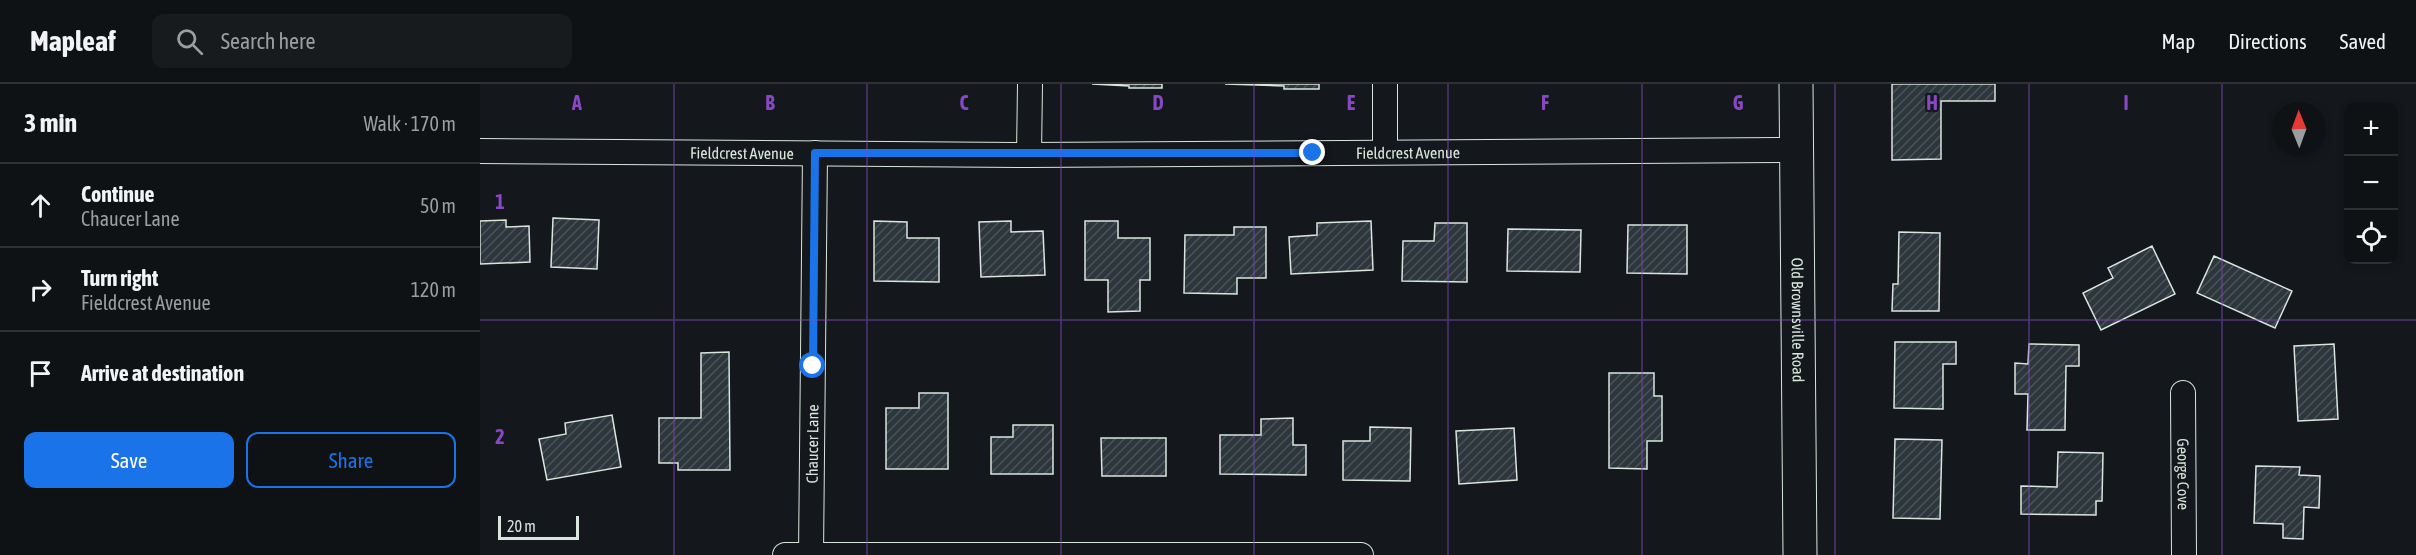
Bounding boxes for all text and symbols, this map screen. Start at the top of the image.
search box [152,14,572,68]
text: Mapleaf [30,25,116,57]
icon: search [173,25,206,58]
text: Search here [221,28,316,54]
text: Map [2161,29,2195,53]
text: Directions [2228,29,2307,53]
text: Saved [2340,29,2386,53]
text: A [571,91,582,114]
text: B [765,91,775,114]
text: C [960,91,969,114]
text: D [1152,91,1164,114]
text: E [1347,91,1356,114]
text: F [1541,91,1549,114]
text: G [1733,91,1744,114]
text: H [1926,91,1938,114]
text: I [2123,91,2129,114]
north arrow [2272,102,2326,156]
map controls [2344,102,2398,264]
button: + [2344,102,2398,156]
text: 3 min [24,108,77,138]
text: Walk · 170 m [364,112,456,135]
route end [1299,139,1325,165]
street label: Fieldcrest Avenue [1356,143,1460,162]
street label: Fieldcrest Avenue [690,144,794,162]
button: − [2344,156,2398,210]
text: Continue [81,181,155,207]
icon: ahead [24,189,57,222]
text: 1 [495,190,505,213]
text: 50 m [420,194,456,217]
text: Chaucer Lane [81,207,180,230]
button: locate [2344,210,2398,264]
street label: Old Brownsville Road [1788,258,1808,382]
text: Turn right [81,265,158,291]
icon: right [24,273,57,306]
text: 120 m [411,278,456,301]
text: Fieldcrest Avenue [81,291,211,314]
route start [799,352,825,378]
icon: arrive [24,357,57,390]
text: Arrive at destination [81,360,244,386]
street label: Chaucer Lane [803,404,821,484]
text: 2 [495,425,505,448]
button: Save [24,432,234,488]
button: Share [246,432,456,488]
street label: George Cove [2173,438,2193,510]
scale bar [498,513,579,540]
text: 20 m [507,517,536,535]

